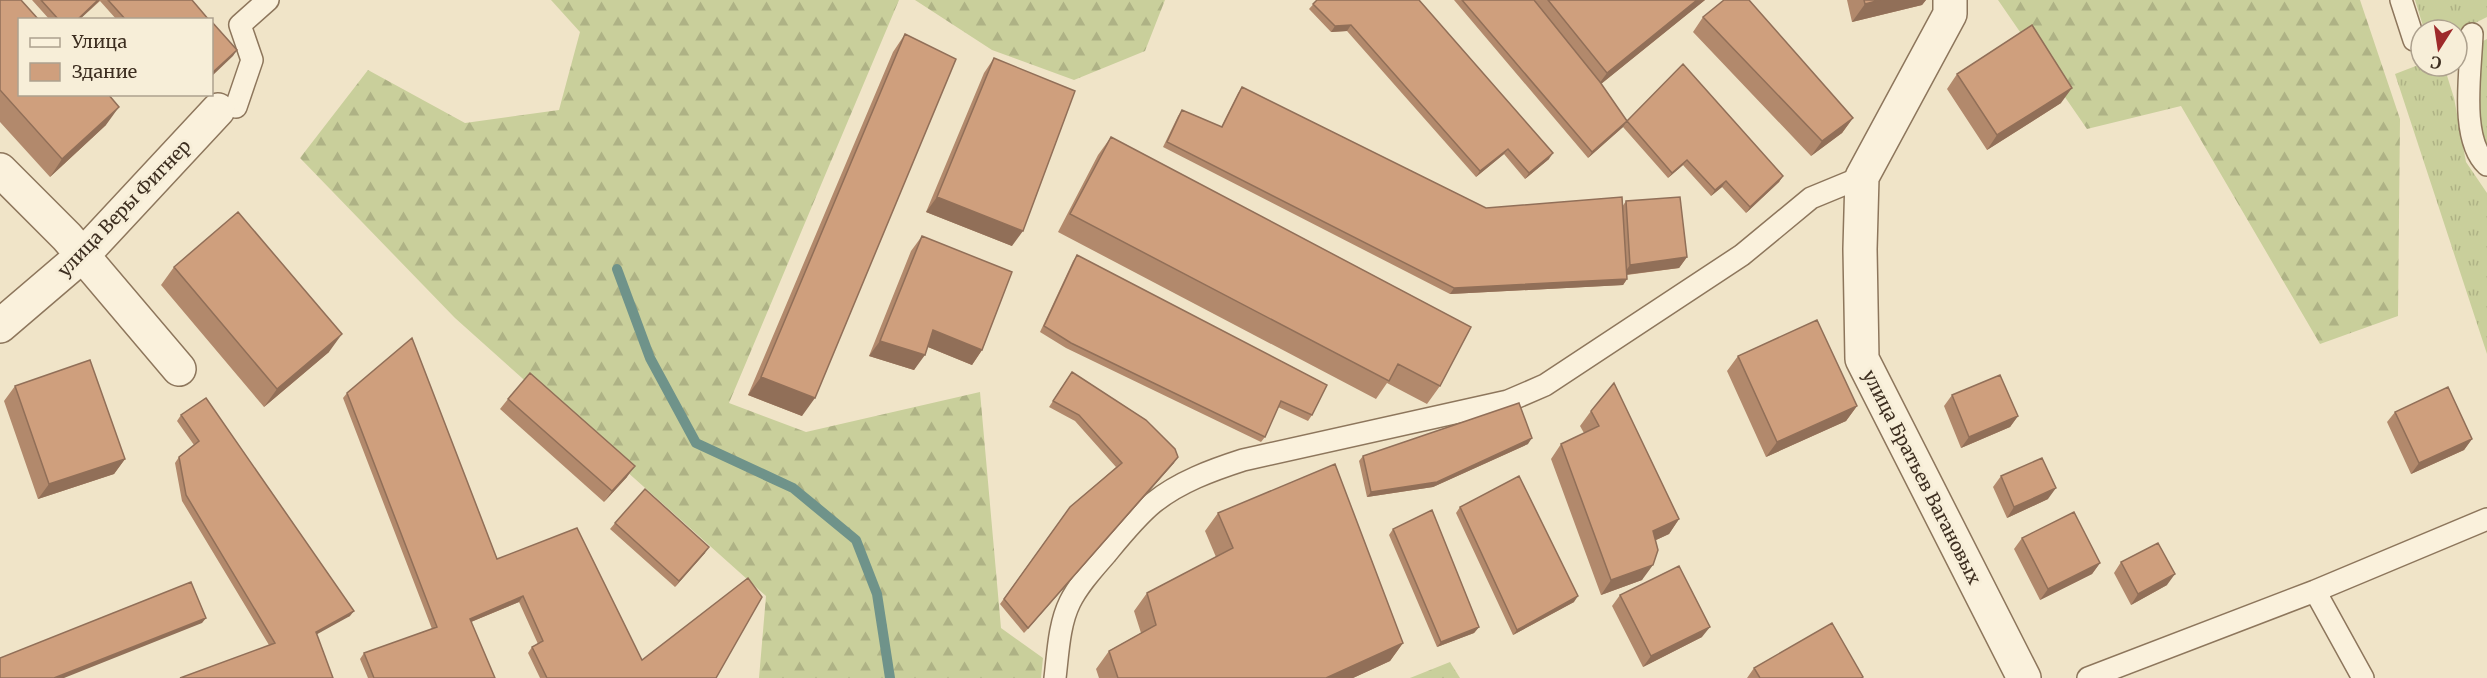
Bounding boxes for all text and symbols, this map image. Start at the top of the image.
legend [18,18,213,96]
north arrow [2409,18,2469,78]
text: Улица [71,30,127,53]
text: С [2429,52,2443,74]
text: Здание [72,60,137,83]
street label: улица Веры Фигнер [53,135,195,281]
street label: улица Братьев Вагановых [1858,366,1986,588]

